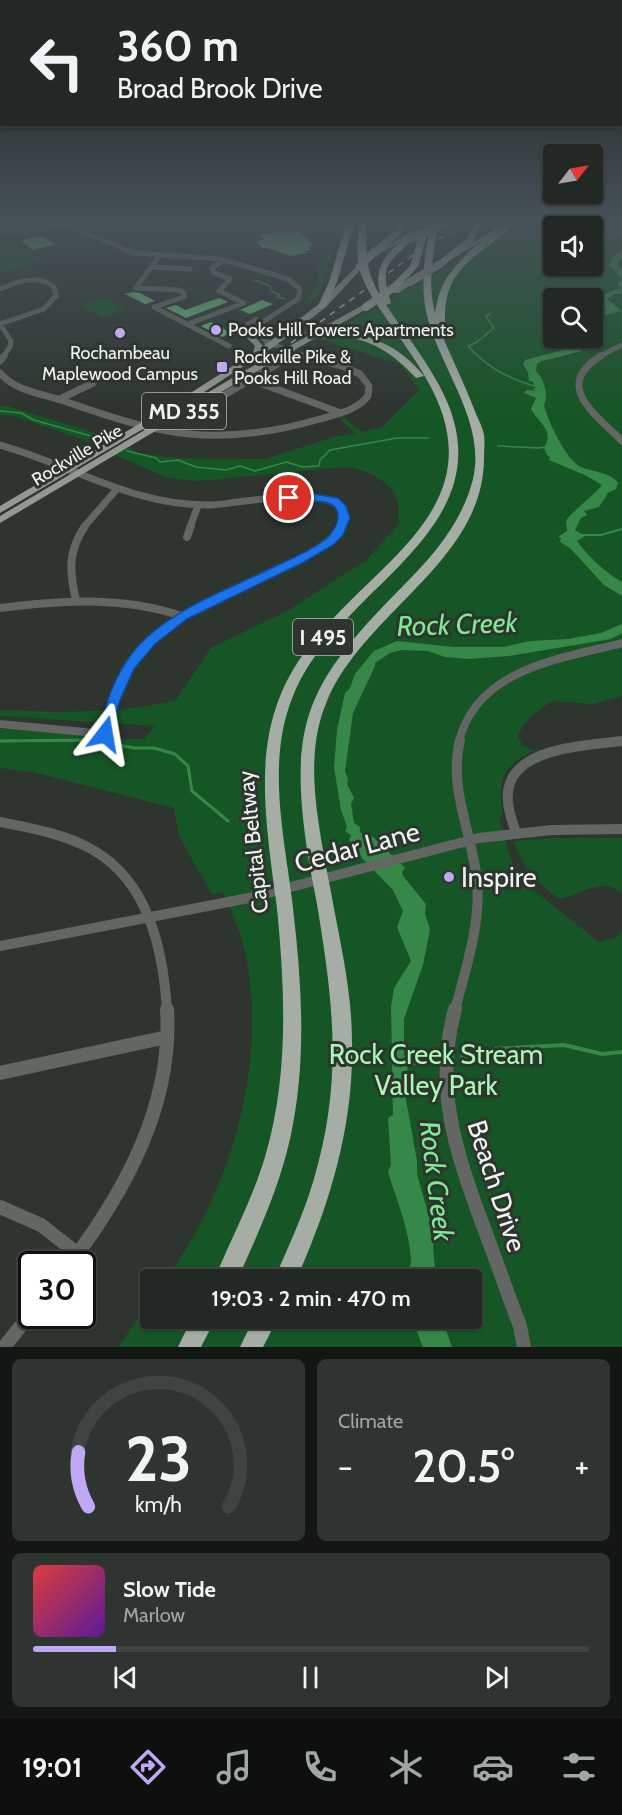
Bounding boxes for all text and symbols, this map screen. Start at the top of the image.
text: 360 m [117,20,239,72]
icon: left [18,24,96,102]
text: Broad Brook Drive [117,72,323,105]
north arrow [543,144,603,204]
map controls [543,144,603,348]
button: sound [543,216,603,276]
button: search [543,288,603,348]
place label: Pooks Hill Towers Apartments [228,319,454,341]
marker: Pooks Hill Towers Apartments [209,323,223,337]
marker: Rochambeau Maplewood Campus [113,326,127,340]
place label: Rochambeau Maplewood Campus [42,342,198,385]
place label: Rockville Pike & Pooks Hill Road [234,346,351,389]
marker: Rockville Pike & Pooks Hill Road [215,360,229,374]
road number: MD 355 [142,393,226,429]
street label: Rockville Pike [28,419,126,491]
pin [263,472,314,523]
icon: arrive [272,481,305,514]
water label: Rock Creek [396,605,519,643]
road number: I 495 [293,619,353,655]
position arrow [73,702,137,766]
street label: Capital Beltway [232,769,274,915]
street label: Cedar Lane [291,814,423,880]
place label: Inspire [461,861,537,894]
marker: Inspire [442,870,456,884]
park label: Rock Creek Stream Valley Park [329,1038,543,1102]
street label: Beach Drive [460,1116,534,1256]
water label: Rock Creek [413,1119,461,1244]
speed limit sign: 30 [18,1251,96,1329]
text: 19:03 · 2 min · 470 m [211,1285,411,1312]
text: Climate [338,1409,403,1433]
text: 23 [125,1421,192,1497]
text: 20.5° [413,1439,514,1493]
text: − [338,1446,353,1486]
text: + [574,1446,589,1486]
text: km/h [135,1491,182,1517]
text: Slow Tide [123,1576,216,1603]
text: Marlow [123,1603,185,1627]
icon: previous [109,1661,142,1694]
icon: pause [294,1661,327,1694]
icon: next [480,1661,513,1694]
icon: directions [127,1746,169,1788]
icon: music [213,1746,255,1788]
icon: phone [299,1746,341,1788]
icon: climate [385,1746,427,1788]
icon: car [472,1746,514,1788]
icon: filters [558,1746,600,1788]
text: 19:01 [22,1751,82,1784]

